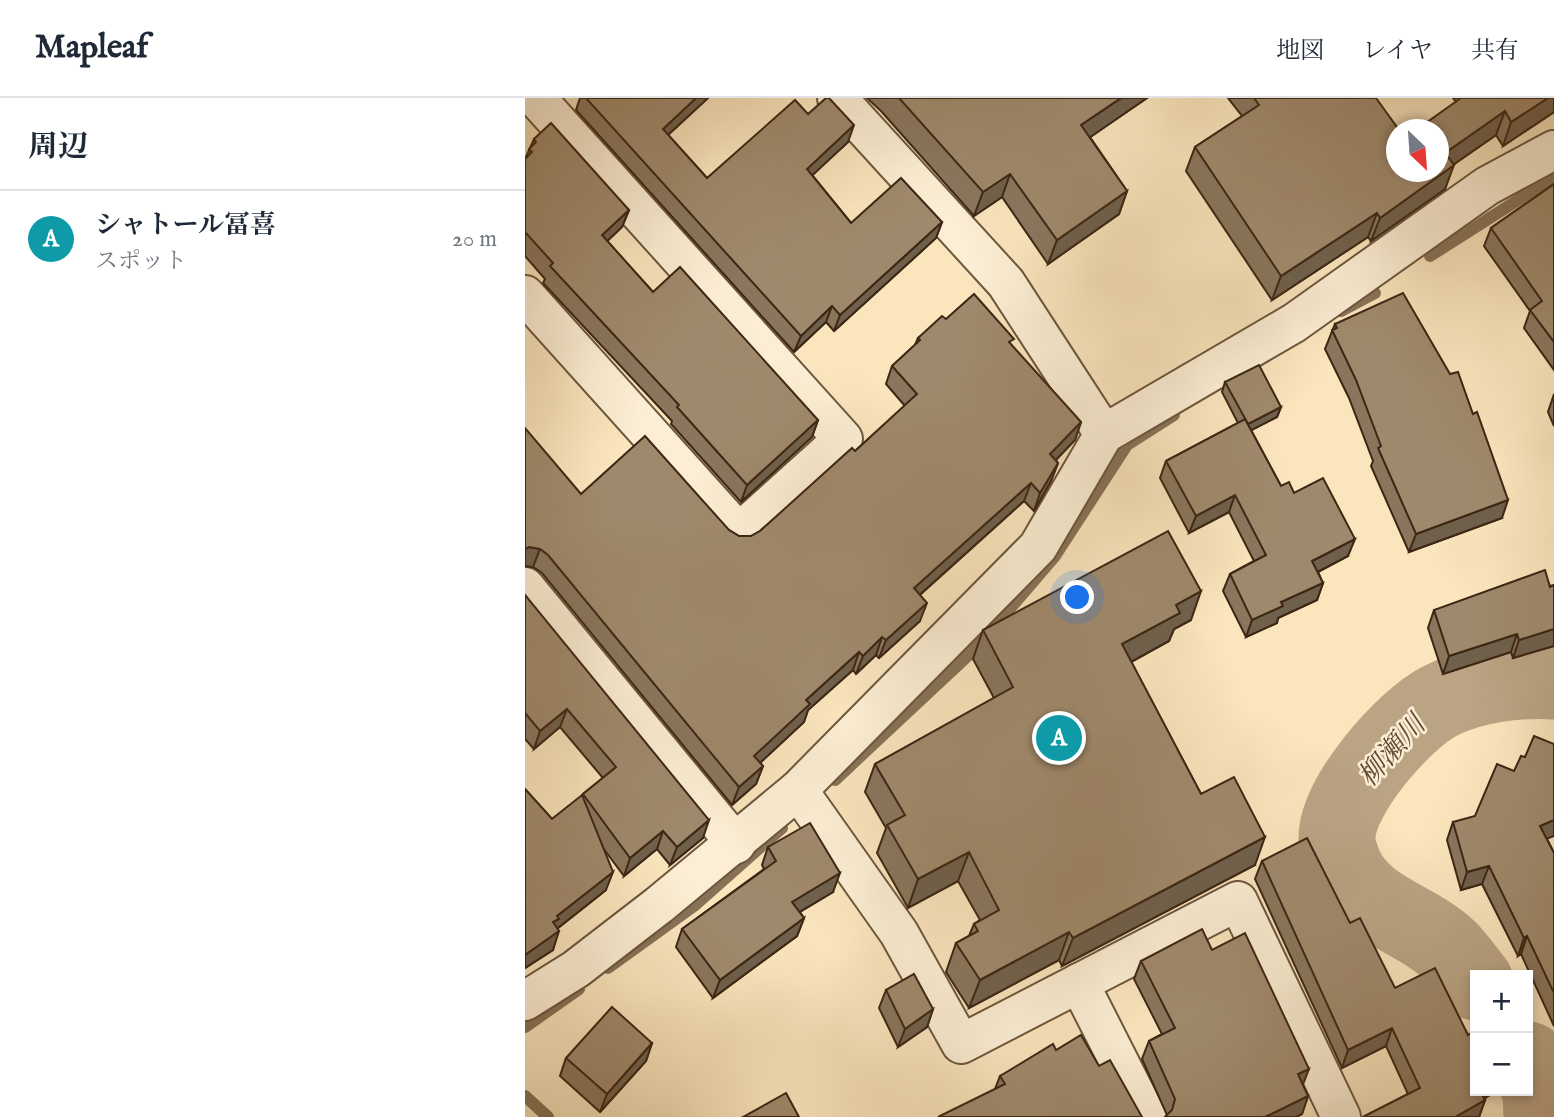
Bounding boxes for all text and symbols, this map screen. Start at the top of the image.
text: Mapleaf [35,27,148,69]
text: 地図 [1276,36,1324,67]
text: レイヤ [1362,36,1433,67]
text: 共有 [1471,36,1519,67]
north arrow [1386,119,1449,182]
text: 周辺 [28,129,88,167]
text: シャトール冨喜 [95,209,276,242]
text: A [43,225,59,254]
text: 20 m [452,225,497,254]
text: スポット [95,247,187,276]
your location [1060,580,1094,614]
water label: 柳瀬川 [1352,707,1436,795]
pin: A [1036,712,1082,764]
map controls [1470,970,1533,1096]
button: + [1470,970,1533,1033]
button: − [1470,1033,1533,1096]

